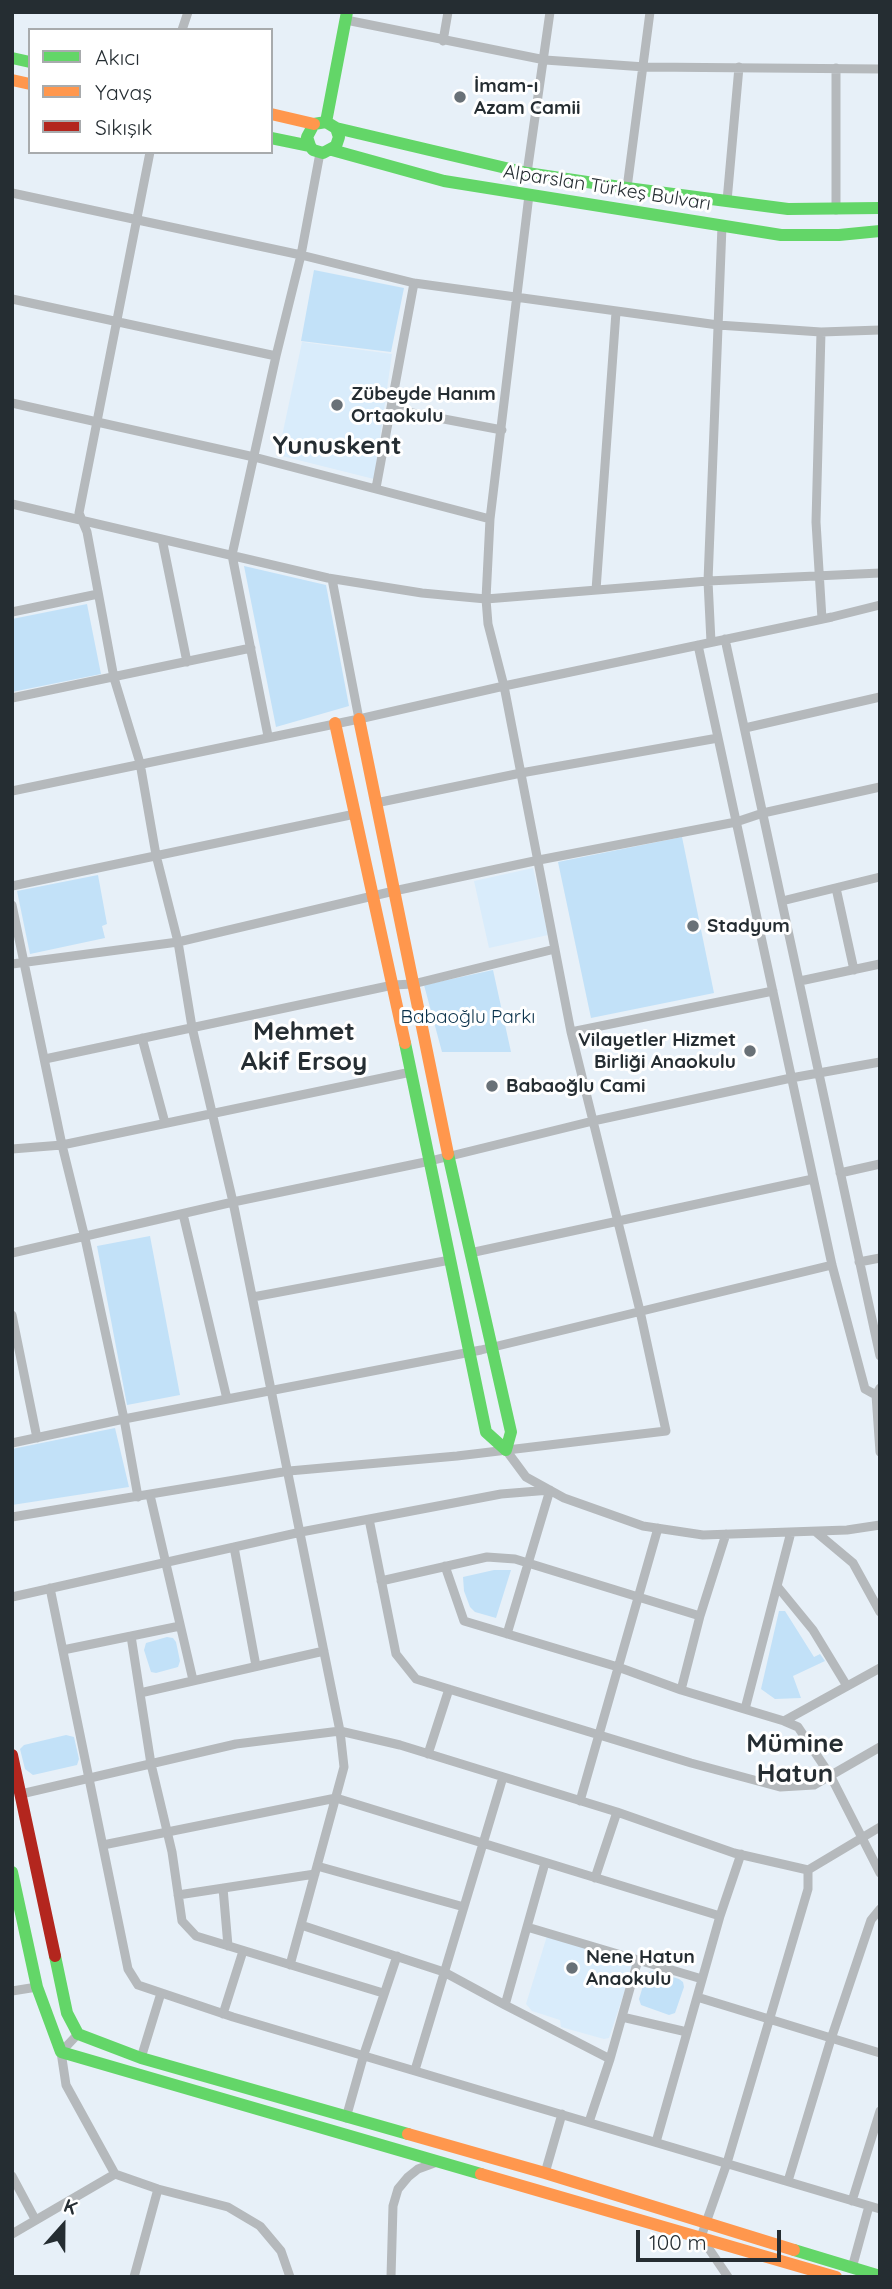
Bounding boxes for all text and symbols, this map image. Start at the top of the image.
legend [28,28,273,154]
text: Akıcı [95,44,140,70]
place label: İmam-ı Azam Camii [474,75,580,119]
text: Yavaş [95,79,152,105]
marker: İmam-ı Azam Camii [452,89,468,105]
text: Sıkışık [95,114,153,140]
street label: Alparslan Türkeş Bulvarı [502,160,712,216]
place label: Zübeyde Hanım Ortaokulu [351,383,496,427]
marker: Zübeyde Hanım Ortaokulu [329,397,345,413]
district label: Yunuskent [272,430,402,462]
place label: Stadyum [707,915,790,937]
marker: Stadyum [685,918,701,934]
park label: Babaoğlu Parkı [401,1006,535,1028]
district label: Mehmet Akif Ersoy [241,1016,367,1078]
place label: Vilayetler Hizmet Birliği Anaokulu [578,1029,736,1073]
marker: Vilayetler Hizmet Birliği Anaokulu [742,1043,758,1059]
place label: Babaoğlu Cami [506,1075,646,1097]
marker: Babaoğlu Cami [484,1078,500,1094]
district label: Mümine Hatun [746,1728,844,1790]
place label: Nene Hatun Anaokulu [586,1946,695,1990]
marker: Nene Hatun Anaokulu [564,1960,580,1976]
north arrow [28,2191,98,2261]
text: K [60,2193,81,2220]
scale bar [640,2216,785,2260]
text: 100 m [649,2229,707,2255]

